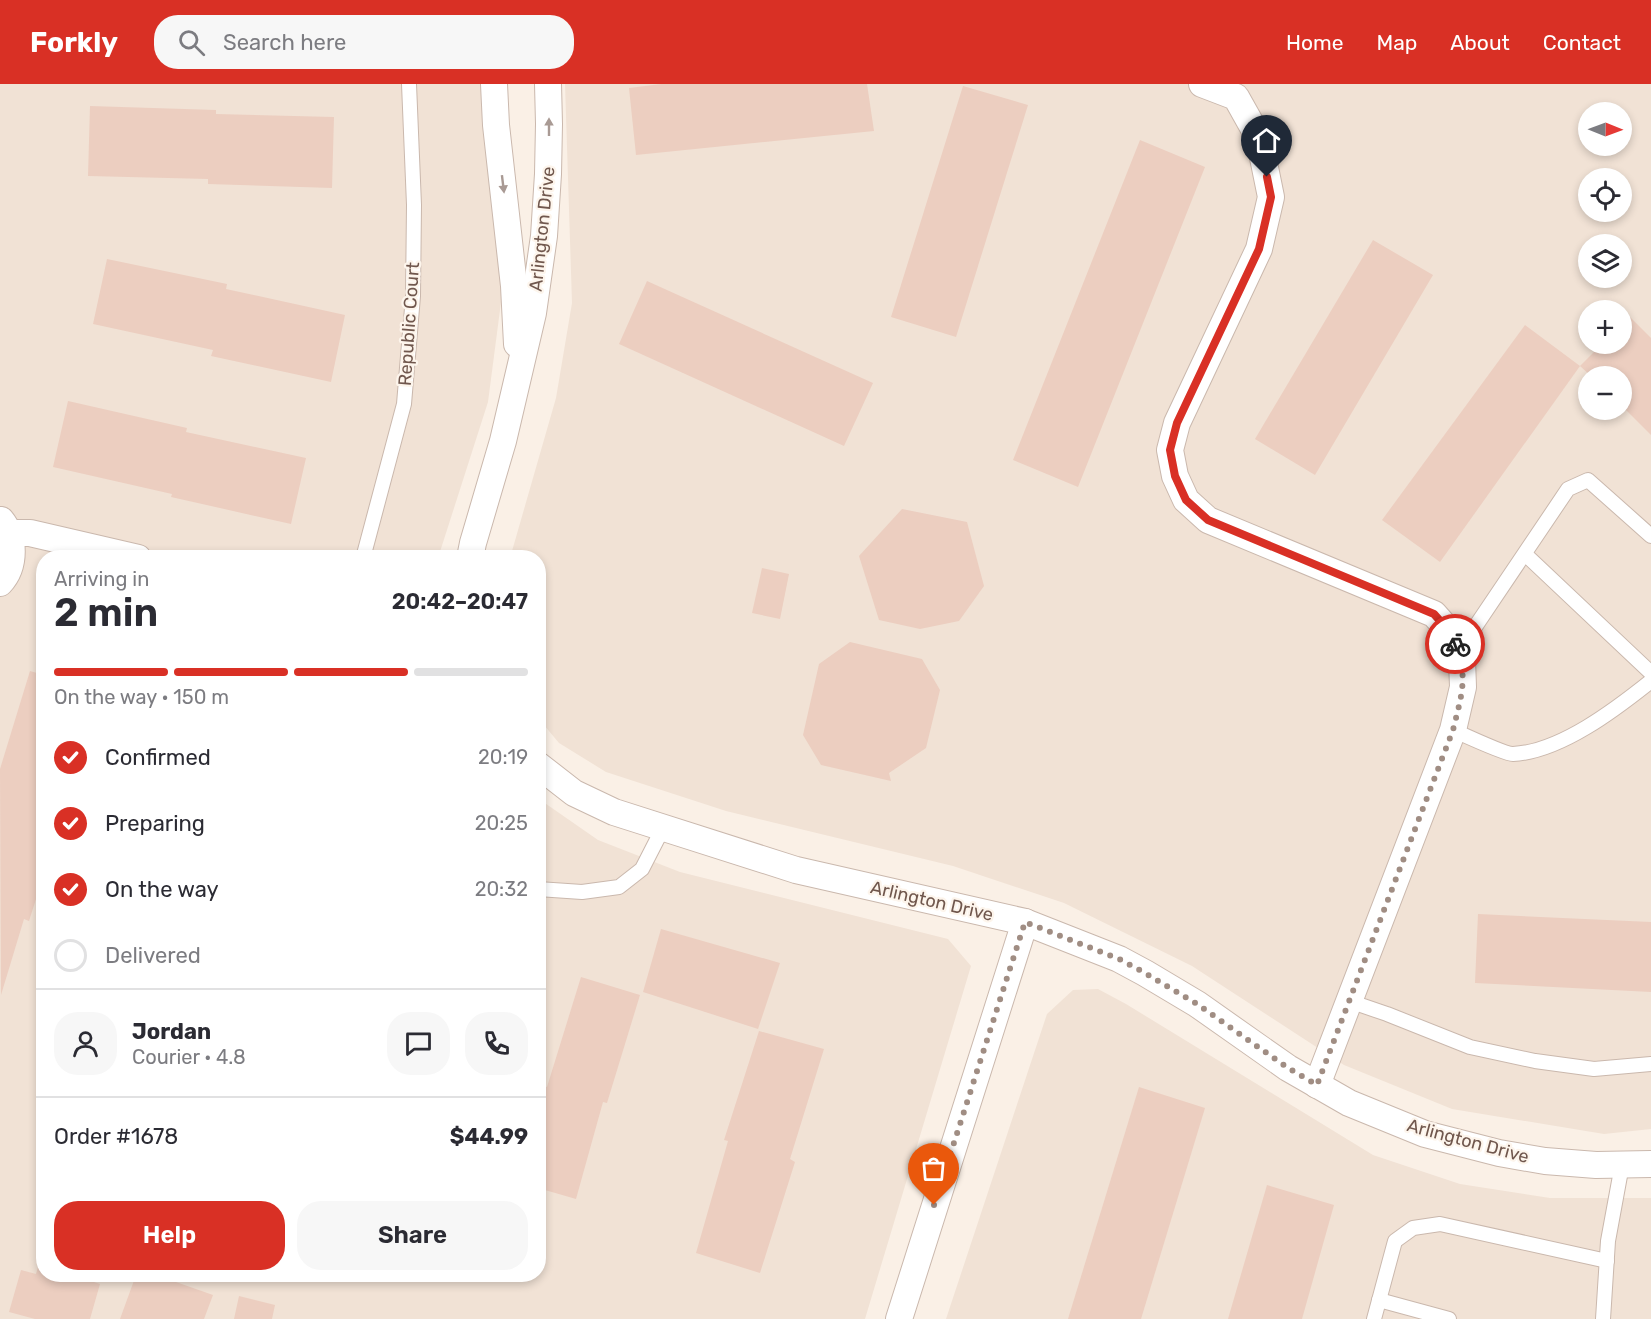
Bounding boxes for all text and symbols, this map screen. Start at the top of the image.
search box [154,15,574,69]
text: Forkly [30,26,118,59]
icon: search [175,26,208,59]
text: Search here [223,29,346,56]
text: Home [1286,30,1343,55]
text: Map [1376,30,1417,55]
text: About [1450,30,1510,55]
text: Contact [1543,30,1621,55]
north arrow [1578,102,1632,156]
map controls [1578,102,1632,420]
pin [1241,115,1292,177]
one-way arrow [544,117,554,136]
icon: home [1250,124,1283,157]
street label: Arlington Drive [525,166,559,292]
button: locate [1578,168,1632,222]
one-way arrow [499,175,508,194]
button: layers [1578,234,1632,288]
street label: Republic Court [394,261,424,387]
button: + [1578,300,1632,354]
button: − [1578,366,1632,420]
text: Arriving in [54,567,149,591]
text: 20:42–20:47 [392,588,528,615]
text: 2 min [54,590,158,636]
courier [1425,614,1485,674]
icon: bike [1439,628,1472,661]
text: On the way · 150 m [54,685,229,709]
icon: check [54,741,87,774]
text: Confirmed [105,744,211,771]
text: 20:19 [478,745,528,769]
icon: check [54,807,87,840]
text: Preparing [105,810,205,837]
text: 20:25 [475,811,528,835]
icon: check [54,873,87,906]
text: On the way [105,876,219,903]
street label: Arlington Drive [868,876,996,926]
text: 20:32 [475,877,528,901]
text: Delivered [105,942,201,969]
button: person [54,1012,117,1075]
button: chat [387,1012,450,1075]
button: phone [465,1012,528,1075]
text: Jordan [132,1018,211,1045]
text: Courier · 4.8 [132,1045,246,1069]
street label: Arlington Drive [1405,1114,1531,1168]
text: Order #1678 [54,1123,178,1150]
text: $44.99 [450,1123,528,1150]
pin [908,1143,959,1205]
icon: bag [917,1152,950,1185]
button: Help [54,1201,285,1270]
button: Share [297,1201,528,1270]

